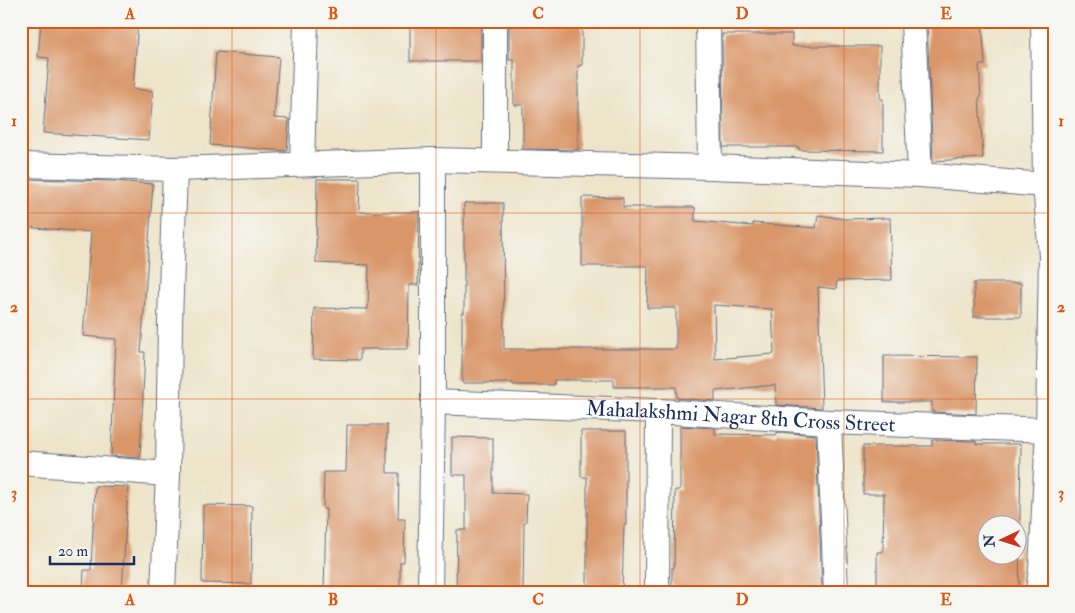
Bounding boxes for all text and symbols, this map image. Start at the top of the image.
text: A [124,4,136,24]
text: B [328,4,338,24]
text: C [532,4,544,24]
text: D [735,4,749,24]
text: E [940,4,952,24]
text: 1 [11,111,17,131]
text: 1 [1058,111,1064,131]
text: 2 [10,297,18,317]
text: 2 [1057,297,1065,317]
street label: Mahalakshmi Nagar 8th Cross Street [585,395,896,438]
text: 3 [11,483,17,503]
text: 3 [1058,483,1064,503]
north arrow [978,516,1028,566]
scale bar [50,533,134,565]
text: N [981,534,999,549]
text: 20 m [58,542,88,561]
text: A [124,590,136,610]
text: B [328,590,338,610]
text: C [532,590,544,610]
text: D [735,590,749,610]
text: E [940,590,952,610]

